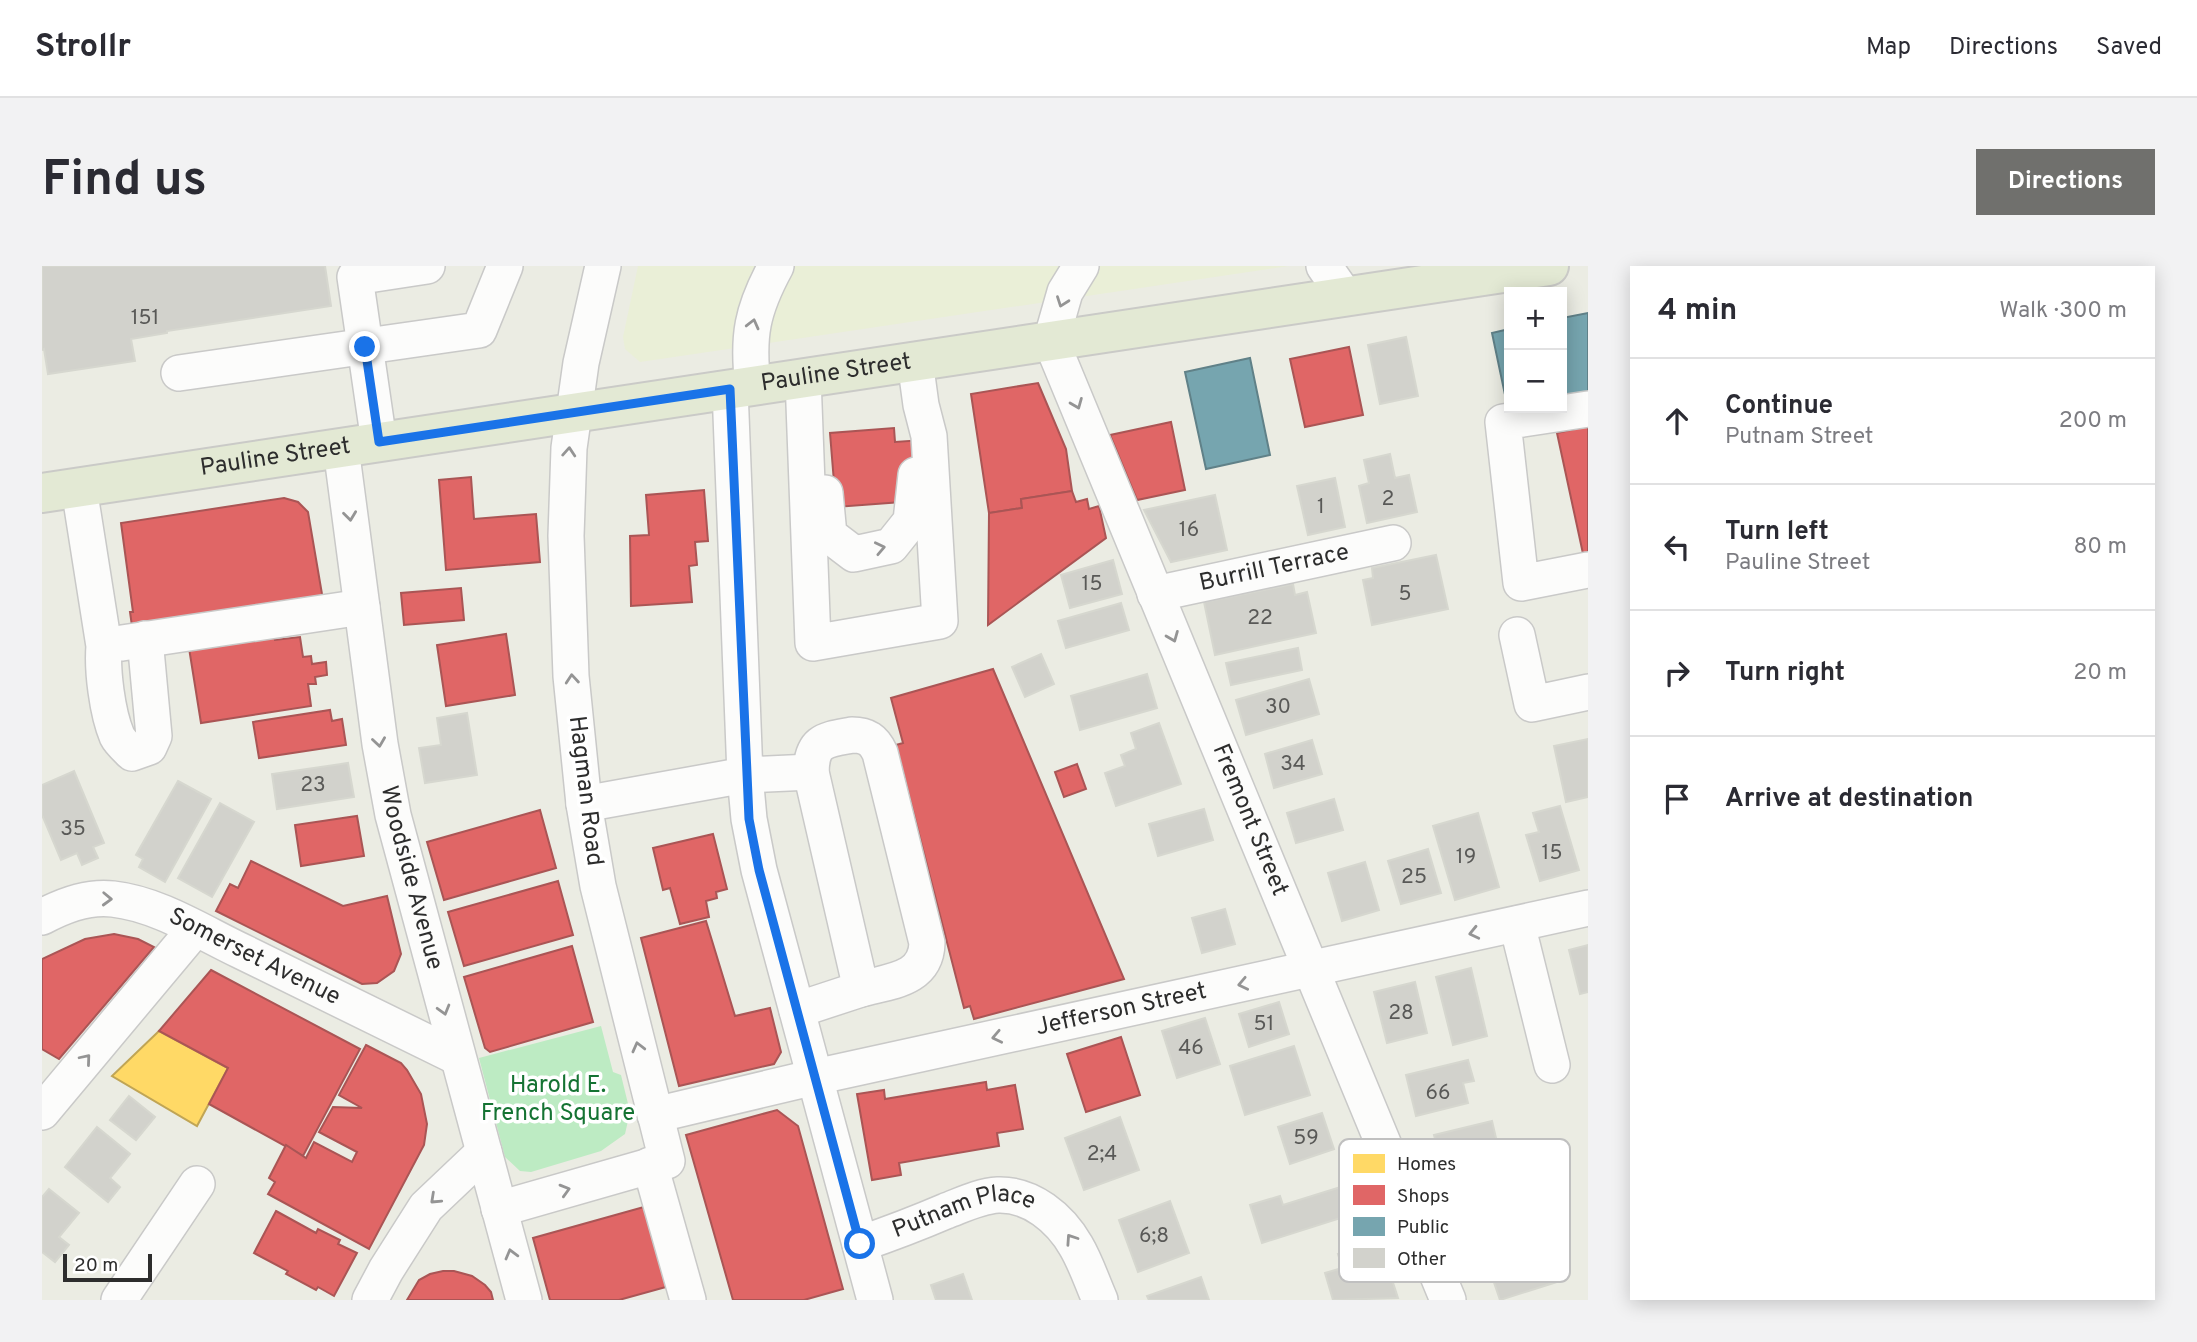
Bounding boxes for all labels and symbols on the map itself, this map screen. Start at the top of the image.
one-way arrow [1056,295,1070,307]
house number: 151 [131,305,159,332]
one-way arrow [745,318,760,330]
route end [349,331,380,362]
street label: Pauline Street [759,347,913,400]
one-way arrow [1068,397,1082,409]
street label: Pauline Street [198,432,353,484]
one-way arrow [561,446,576,457]
house number: 2 [1382,486,1394,513]
house number: 1 [1317,494,1325,521]
one-way arrow [342,510,357,522]
house number: 16 [1179,517,1199,544]
street label: Burrill Terrace [1197,538,1352,599]
one-way arrow [874,542,886,557]
house number: 15 [1082,571,1102,598]
house number: 5 [1398,581,1412,608]
house number: 22 [1247,605,1273,632]
one-way arrow [1164,630,1178,642]
one-way arrow [565,673,580,684]
house number: 30 [1265,694,1291,721]
street label: Hagman Road [561,714,609,868]
one-way arrow [372,736,387,747]
street label: Fremont Street [1205,740,1294,900]
house number: 34 [1280,751,1306,778]
house number: 23 [300,772,326,799]
street label: Woodside Avenue [373,783,449,973]
house number: 35 [60,816,86,843]
house number: 15 [1542,840,1562,867]
house number: 19 [1456,844,1476,871]
house number: 25 [1401,864,1427,891]
one-way arrow [102,892,113,907]
street label: Somerset Avenue [164,902,345,1013]
one-way arrow [1468,925,1480,940]
one-way arrow [1237,976,1249,991]
street label: Jefferson Street [1033,977,1210,1043]
house number: 28 [1388,1000,1414,1027]
one-way arrow [436,1004,450,1016]
house number: 51 [1254,1011,1274,1038]
one-way arrow [991,1029,1003,1044]
house number: 46 [1178,1035,1204,1062]
one-way arrow [632,1041,646,1053]
one-way arrow [78,1055,90,1068]
park label: Harold E. French Square [481,1071,635,1129]
house number: 66 [1425,1080,1451,1107]
house number: 59 [1293,1125,1319,1152]
legend [1339,1139,1570,1282]
house number: 2;4 [1087,1141,1117,1168]
text: Homes [1397,1153,1456,1177]
street label: Putnam Place [888,1180,1040,1246]
one-way arrow [558,1183,570,1198]
text: Shops [1397,1185,1449,1209]
one-way arrow [430,1191,443,1204]
text: Public [1397,1216,1449,1240]
house number: 6;8 [1139,1223,1169,1250]
route start [844,1228,875,1259]
one-way arrow [1066,1234,1079,1247]
text: Other [1397,1248,1447,1272]
one-way arrow [505,1249,520,1261]
scale bar [63,1251,152,1283]

